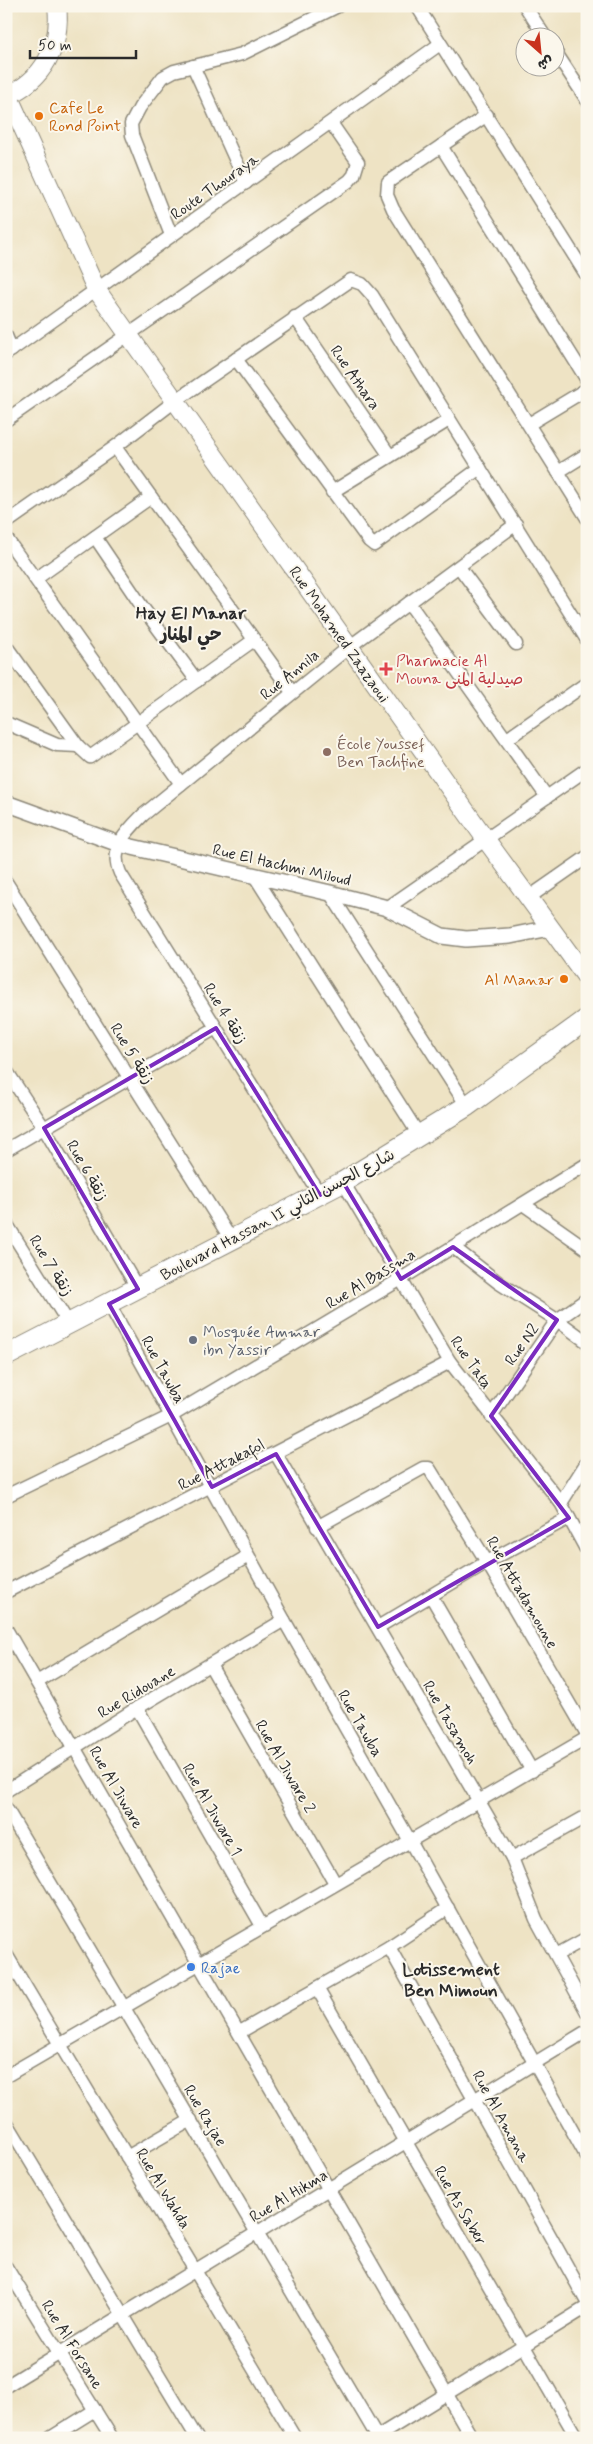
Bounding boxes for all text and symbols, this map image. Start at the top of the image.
scale bar [30,28,136,60]
north arrow [516,28,566,78]
text: 50 m [38,36,72,56]
text: ش [534,51,556,74]
place label: Cafe Le Rond Point [49,98,122,137]
marker: Cafe Le Rond Point [33,110,45,122]
street label: Route Thouraya [167,149,263,225]
street label: Rue Athara [325,341,385,415]
street label: Rue Mohamed Zaazaoui [284,562,394,707]
district label: Hay El Manar حي المنار [136,602,247,650]
street label: Rue Annila [256,645,324,705]
place label: Pharmacie Al Mouna صيدلية المنى [396,651,523,690]
marker: Pharmacie Al Mouna صيدلية المنى [380,663,392,675]
place label: École Youssef Ben Tachfine [337,734,425,773]
marker: École Youssef Ben Tachfine [321,746,333,758]
street label: Rue El Hachmi Miloud [210,839,353,892]
place label: Al Manar [484,970,554,991]
marker: Al Manar [558,973,570,985]
street label: Rue 4 زنقة [198,979,252,1048]
street label: Rue 5 زنقة [105,1019,159,1088]
street label: Rue 6 زنقة [61,1137,113,1205]
street label: Boulevard Hassan II شارع الحسن الثاني [157,1144,400,1289]
street label: Rue 7 زنقة [24,1231,78,1300]
street label: Rue Al Bassma [322,1244,420,1314]
street label: Rue N2 [500,1320,544,1370]
place label: Mosquée Ammar ibn Yassir [203,1322,320,1361]
street label: Rue Tawba [136,1332,190,1407]
street label: Rue Tata [445,1332,497,1394]
marker: Mosquée Ammar ibn Yassir [187,1334,199,1346]
street label: Rue Attakafol [175,1435,270,1498]
street label: Rue Attadamoune [481,1533,562,1653]
street label: Rue Ridouane [94,1661,180,1724]
street label: Rue Tasamoh [417,1677,482,1769]
street label: Rue Tawba [332,1686,387,1761]
street label: Rue Al Jiware 2 [250,1716,320,1817]
street label: Rue Al Jiware [84,1743,148,1833]
street label: Rue Al Jiware 1 [177,1760,247,1860]
place label: Rajae [201,1958,241,1979]
district label: Lotissement Ben Mimoun [402,1958,500,2003]
marker: Rajae [185,1961,197,1973]
street label: Rue Al Amana [467,2067,535,2167]
street label: Rue Rajae [178,2081,231,2151]
street label: Rue Al Wahda [130,2145,195,2233]
street label: Rue As Saber [428,2162,491,2250]
street label: Rue Al Hikma [246,2165,332,2228]
street label: Rue Al Forsane [36,2296,108,2394]

